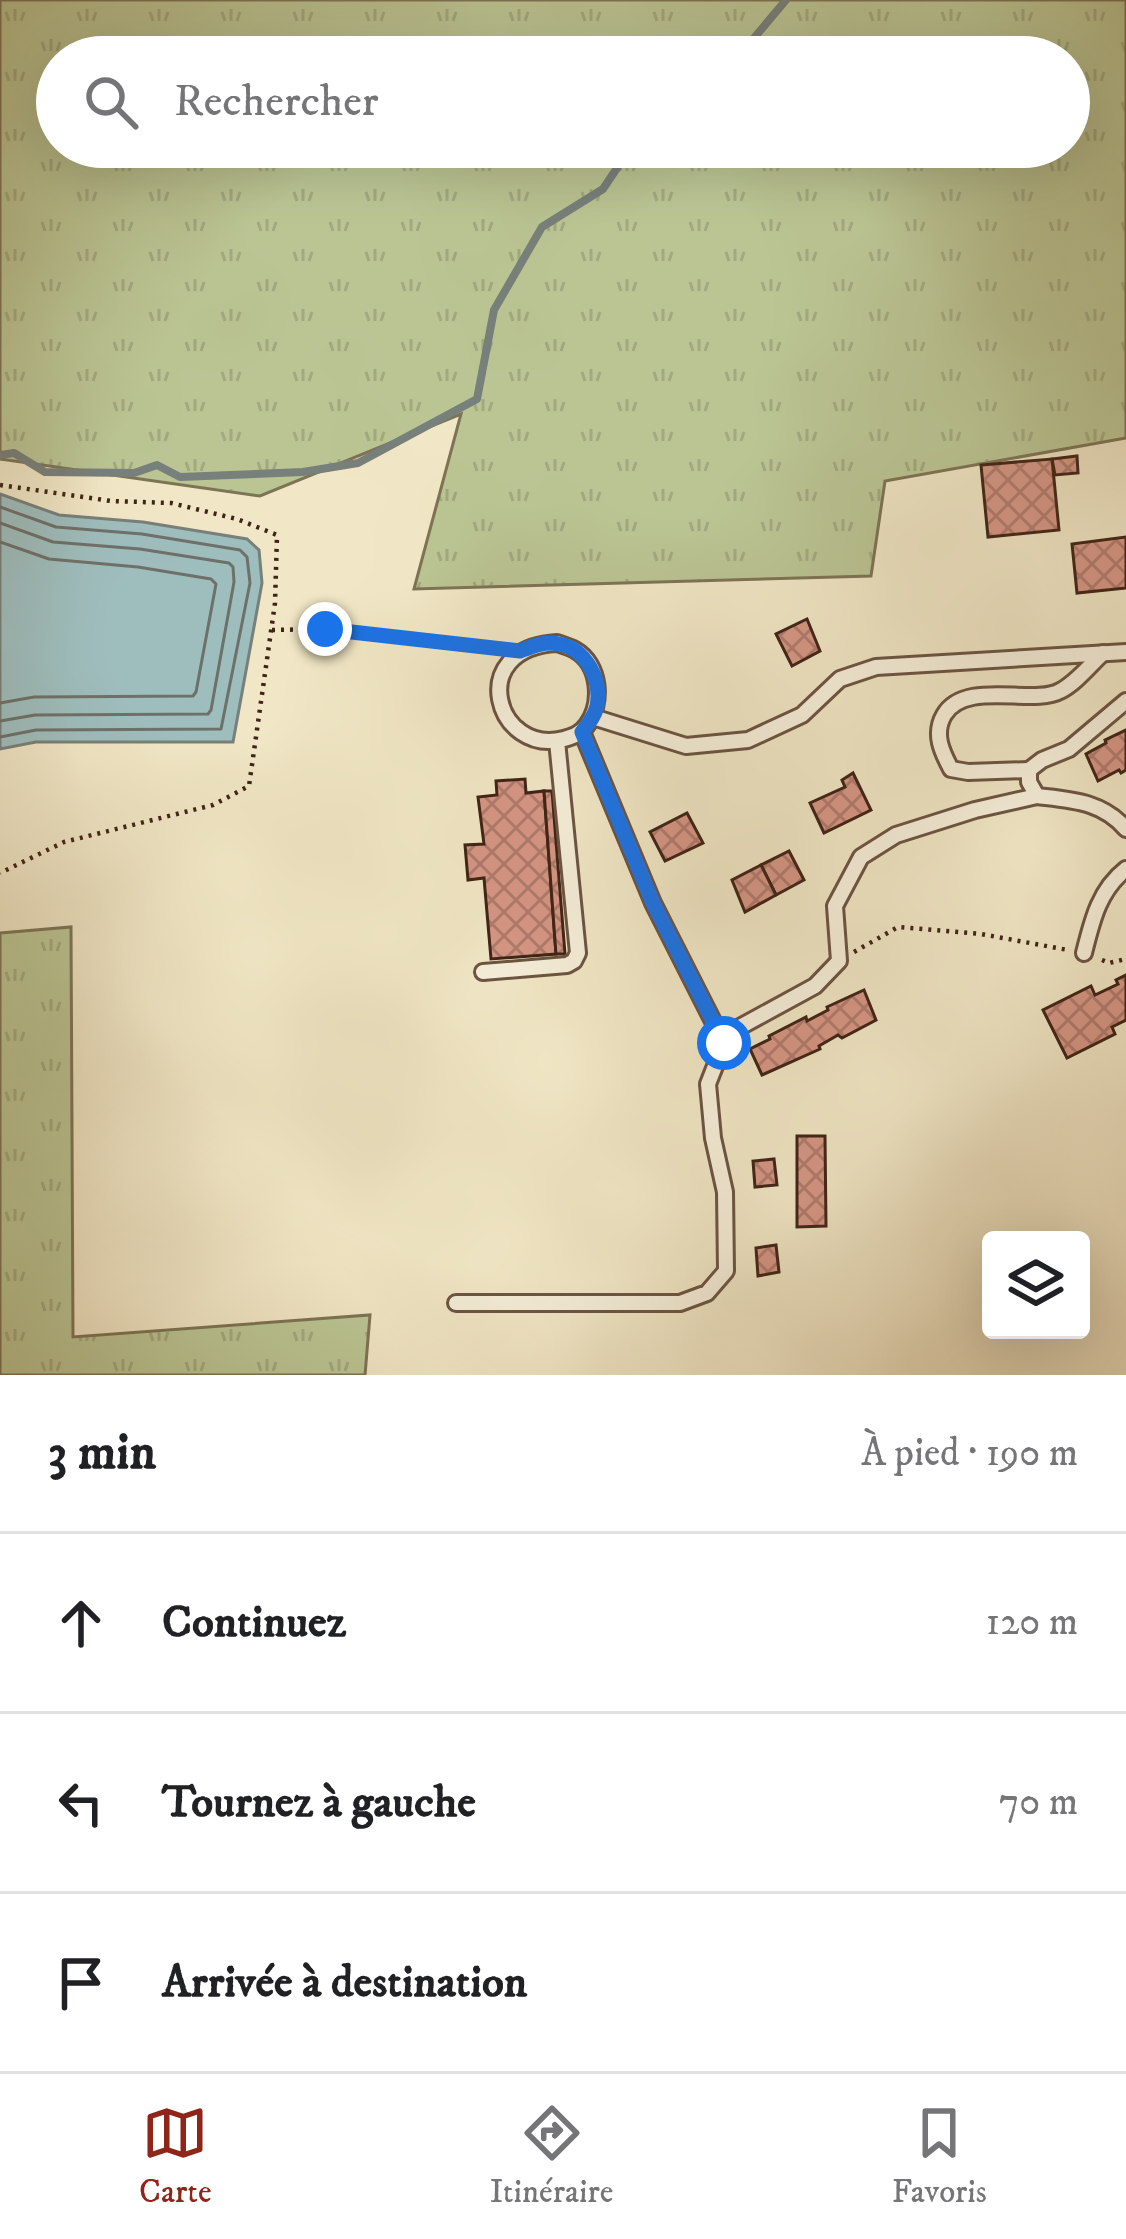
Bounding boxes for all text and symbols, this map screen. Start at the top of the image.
search box [36,36,1090,168]
icon: search [78,69,144,135]
text: Rechercher [174,74,379,130]
route end [298,602,352,656]
route start [697,1016,751,1070]
map controls [982,1231,1090,1339]
button: layers [982,1231,1090,1339]
text: 3 min [48,1421,156,1485]
text: À pied · 190 m [861,1429,1078,1478]
icon: ahead [48,1590,114,1656]
text: Continuez [162,1595,346,1651]
text: 120 m [986,1598,1078,1647]
icon: left [48,1770,114,1836]
text: Tournez à gauche [162,1775,476,1831]
text: 70 m [999,1778,1078,1827]
icon: arrive [48,1950,114,2016]
text: Arrivée à destination [162,1955,527,2011]
tab: Carte [139,2100,212,2213]
tab: Itinéraire [490,2100,613,2213]
tab: Favoris [892,2100,987,2213]

